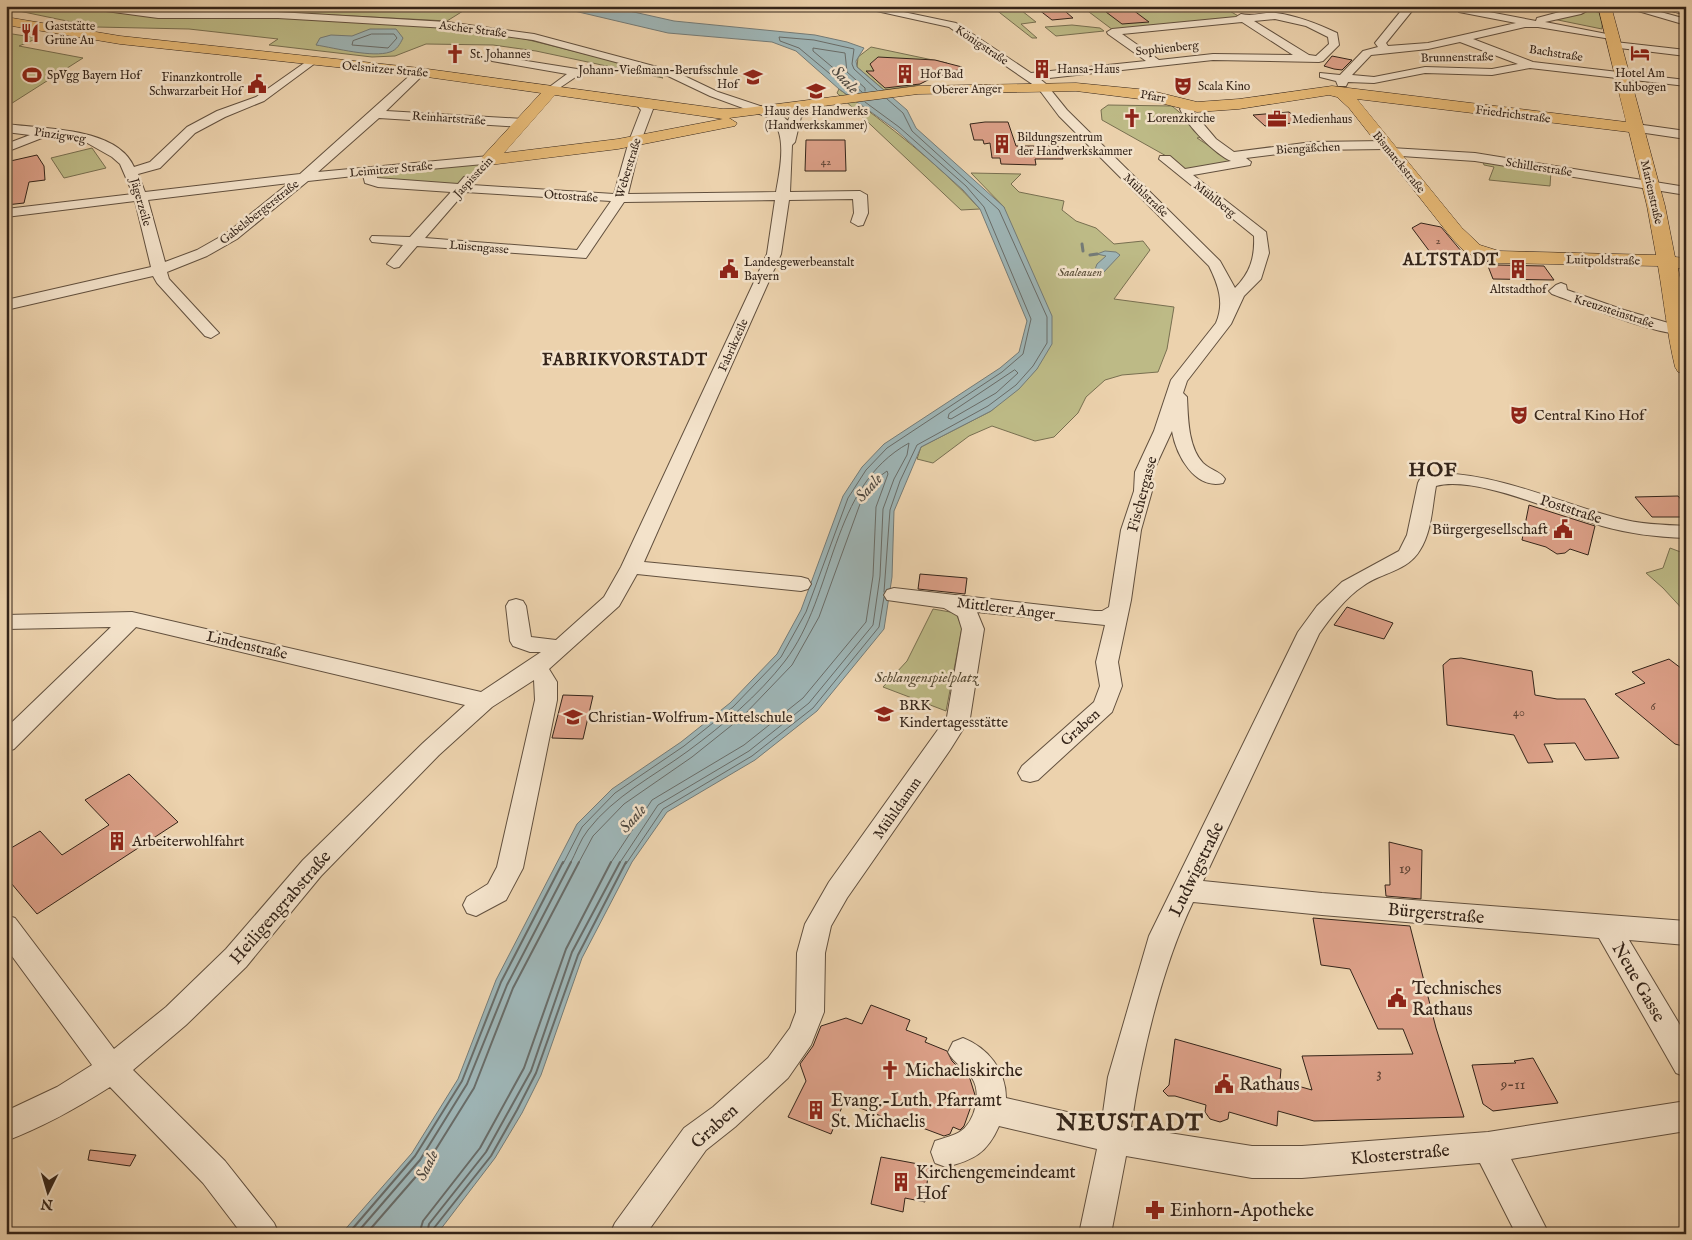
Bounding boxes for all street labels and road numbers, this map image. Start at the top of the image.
street label: Ascher Straße [437,18,508,41]
street label: Königstraße [952,22,1012,69]
street label: Sophienberg [1135,38,1200,60]
street label: Bachstraße [1528,42,1584,65]
street label: Brunnenstraße [1420,49,1494,66]
street label: Oelsnitzer Straße [341,58,429,81]
street label: Oberer Anger [932,81,1003,98]
street label: Pfarr [1139,87,1167,106]
street label: Friedrichstraße [1474,102,1552,127]
street label: Reinhartstraße [412,108,487,129]
street label: Pinzigweg [33,124,87,147]
street label: Bismarckstraße [1369,128,1428,197]
street label: Weberstraße [612,136,645,200]
street label: Biengäßchen [1276,139,1341,158]
street label: Jaspisstein [449,153,497,203]
street label: Schillerstraße [1505,155,1574,180]
street label: Leimitzer Straße [349,158,434,181]
street label: Marienstraße [1637,158,1666,226]
street label: Mühlstraße [1120,170,1172,221]
street label: Jägerzeile [125,174,155,229]
street label: Gabelsbergerstraße [217,176,302,248]
street label: Mühlberg [1190,178,1239,221]
street label: Ottostraße [543,187,599,206]
street label: Luisengasse [449,237,510,258]
street label: Luitpoldstraße [1566,252,1641,270]
street label: Kreuzsteinstraße [1572,291,1656,332]
street label: Fabrikzeile [715,316,752,374]
street label: Fischergasse [1123,454,1162,534]
street label: Poststraße [1538,491,1604,528]
street label: Mittlerer Anger [956,593,1057,624]
street label: Lindenstraße [205,627,289,664]
street label: Graben [1057,705,1104,750]
street label: Mühldamm [869,773,926,843]
street label: Ludwigstraße [1165,819,1230,921]
street label: Heiligengrabstraße [225,846,337,970]
street label: Bürgerstraße [1387,899,1485,930]
street label: Neue Gasse [1606,939,1670,1027]
street label: Graben [686,1100,744,1154]
street label: Klosterstraße [1350,1140,1451,1171]

